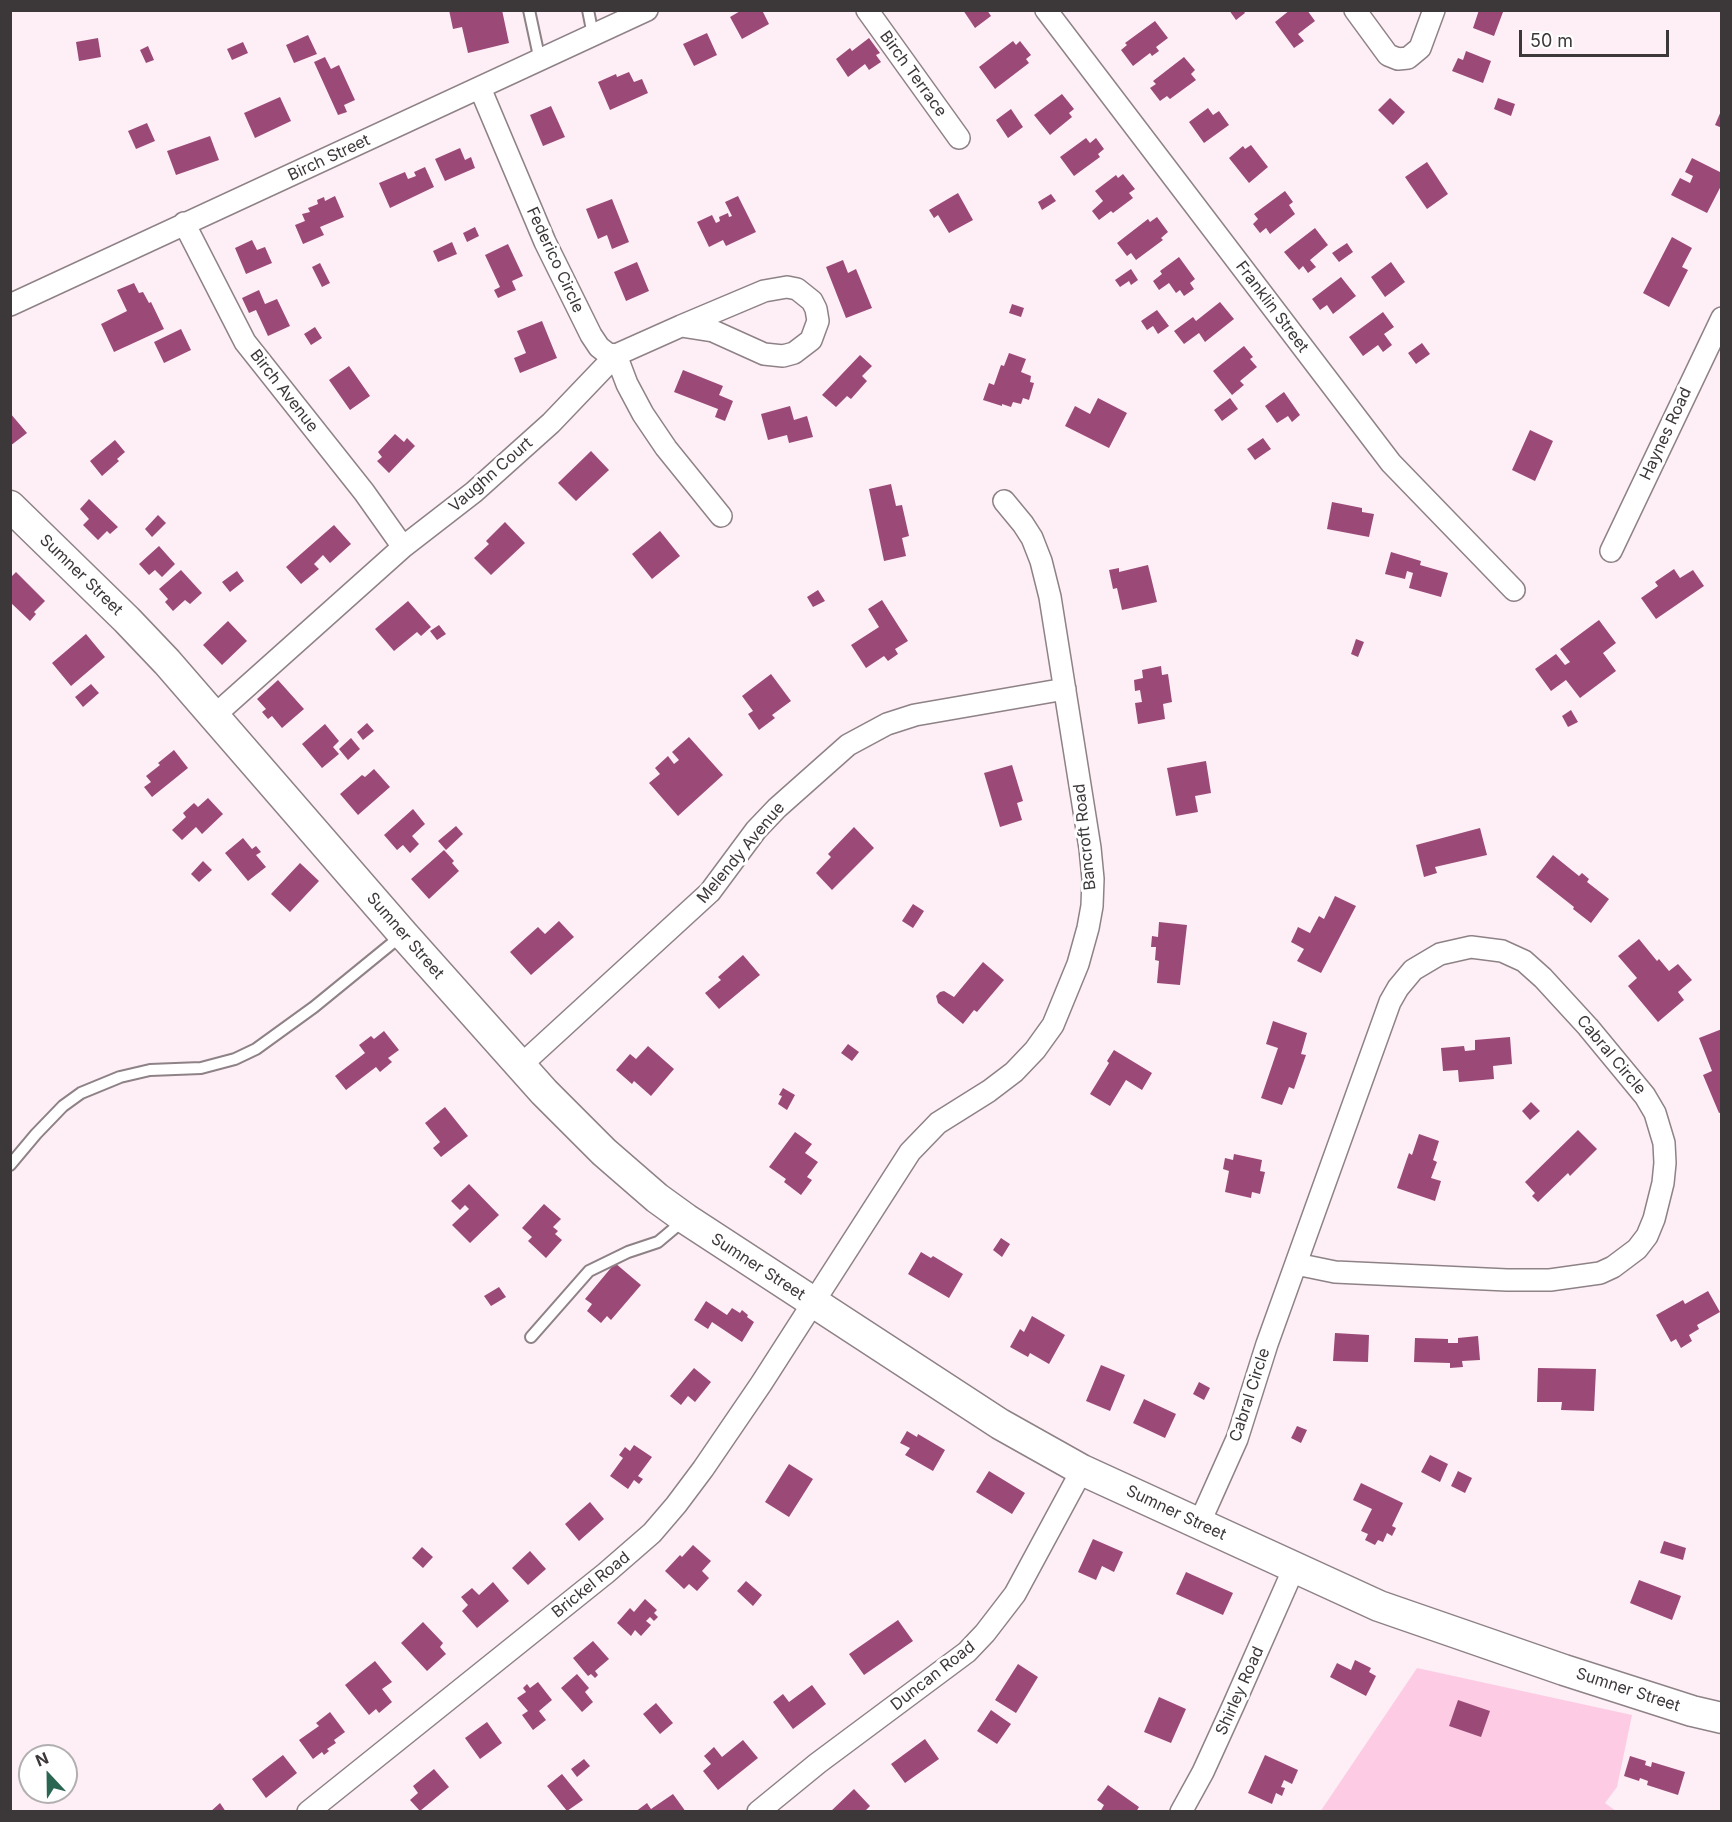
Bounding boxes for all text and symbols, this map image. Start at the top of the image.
scale bar [1522,18,1672,56]
street label: Birch Terrace [875,27,951,121]
text: 50 m [1530,30,1573,51]
street label: Birch Street [285,131,373,185]
street label: Federico Circle [522,204,588,316]
street label: Franklin Street [1232,258,1312,356]
street label: Birch Avenue [246,346,322,436]
street label: Haynes Road [1636,385,1696,483]
street label: Vaughn Court [445,434,537,516]
street label: Sumner Street [35,531,127,619]
street label: Bancroft Road [1070,783,1100,891]
street label: Melendy Avenue [693,799,789,907]
street label: Sumner Street [362,889,448,983]
street label: Cabral Circle [1572,1011,1650,1099]
street label: Sumner Street [707,1229,809,1305]
street label: Cabral Circle [1226,1346,1274,1444]
street label: Sumner Street [1123,1481,1229,1545]
street label: Brickel Road [548,1548,634,1622]
street label: Duncan Road [887,1637,979,1715]
street label: Shirley Road [1212,1644,1268,1738]
street label: Sumner Street [1574,1664,1682,1716]
north arrow [18,1744,78,1804]
text: N [33,1748,51,1771]

